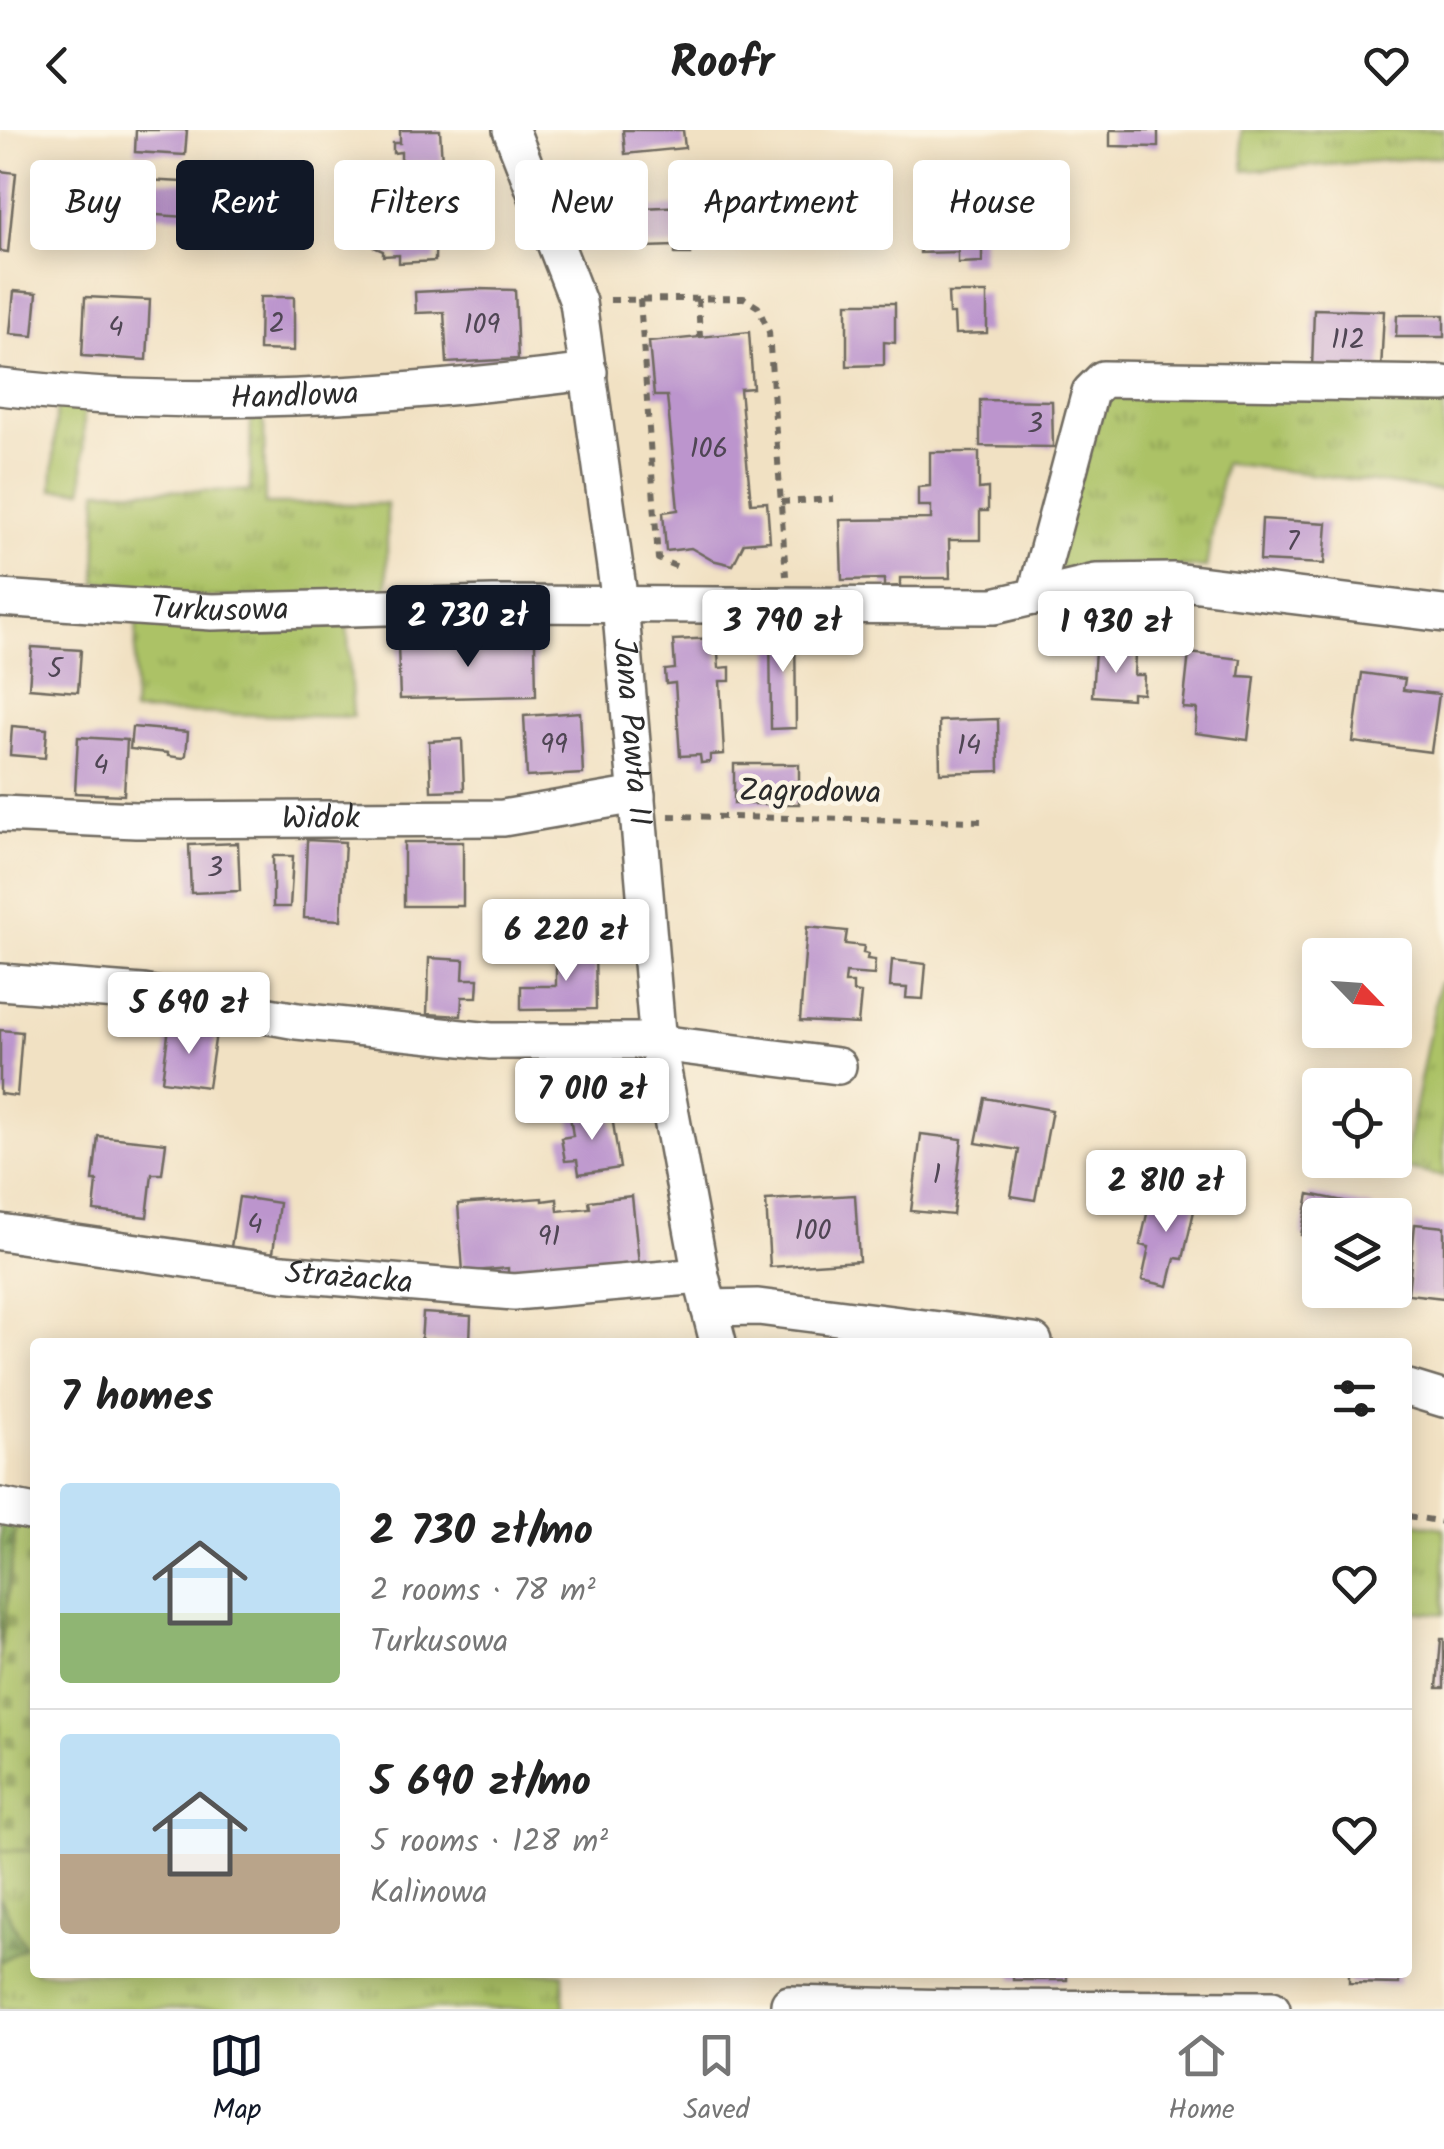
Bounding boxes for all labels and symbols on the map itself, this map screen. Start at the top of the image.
house number: 2 [269,302,285,347]
house number: 109 [464,303,501,348]
house number: 4 [108,306,124,351]
house number: 112 [1331,318,1365,363]
street label: Handlowa [230,369,360,424]
house number: 3 [1027,402,1043,447]
house number: 106 [690,427,728,472]
house number: 7 [1287,520,1301,565]
street label: Turkusowa [149,582,289,638]
pin: 2 730 zł [365,585,571,670]
pin: 3 790 zł [680,590,886,675]
pin: 1 930 zł [1013,591,1219,676]
street label: Jana Pawła II [598,636,665,828]
house number: 5 [47,647,64,692]
house number: 99 [540,723,568,768]
house number: 14 [957,724,981,769]
house number: 4 [93,744,109,789]
street label: Zagrodowa [738,766,882,820]
street label: Widok [282,793,361,845]
house number: 3 [207,846,223,891]
pin: 6 220 zł [463,899,669,984]
north arrow [1302,938,1412,1048]
pin: 5 690 zł [86,972,292,1057]
pin: 7 010 zł [489,1058,695,1143]
pin: 2 810 zł [1063,1150,1269,1235]
house number: 1 [933,1153,941,1198]
house number: 4 [247,1203,263,1248]
house number: 100 [795,1209,831,1254]
house number: 91 [538,1215,560,1260]
street label: Strażacka [283,1248,415,1309]

